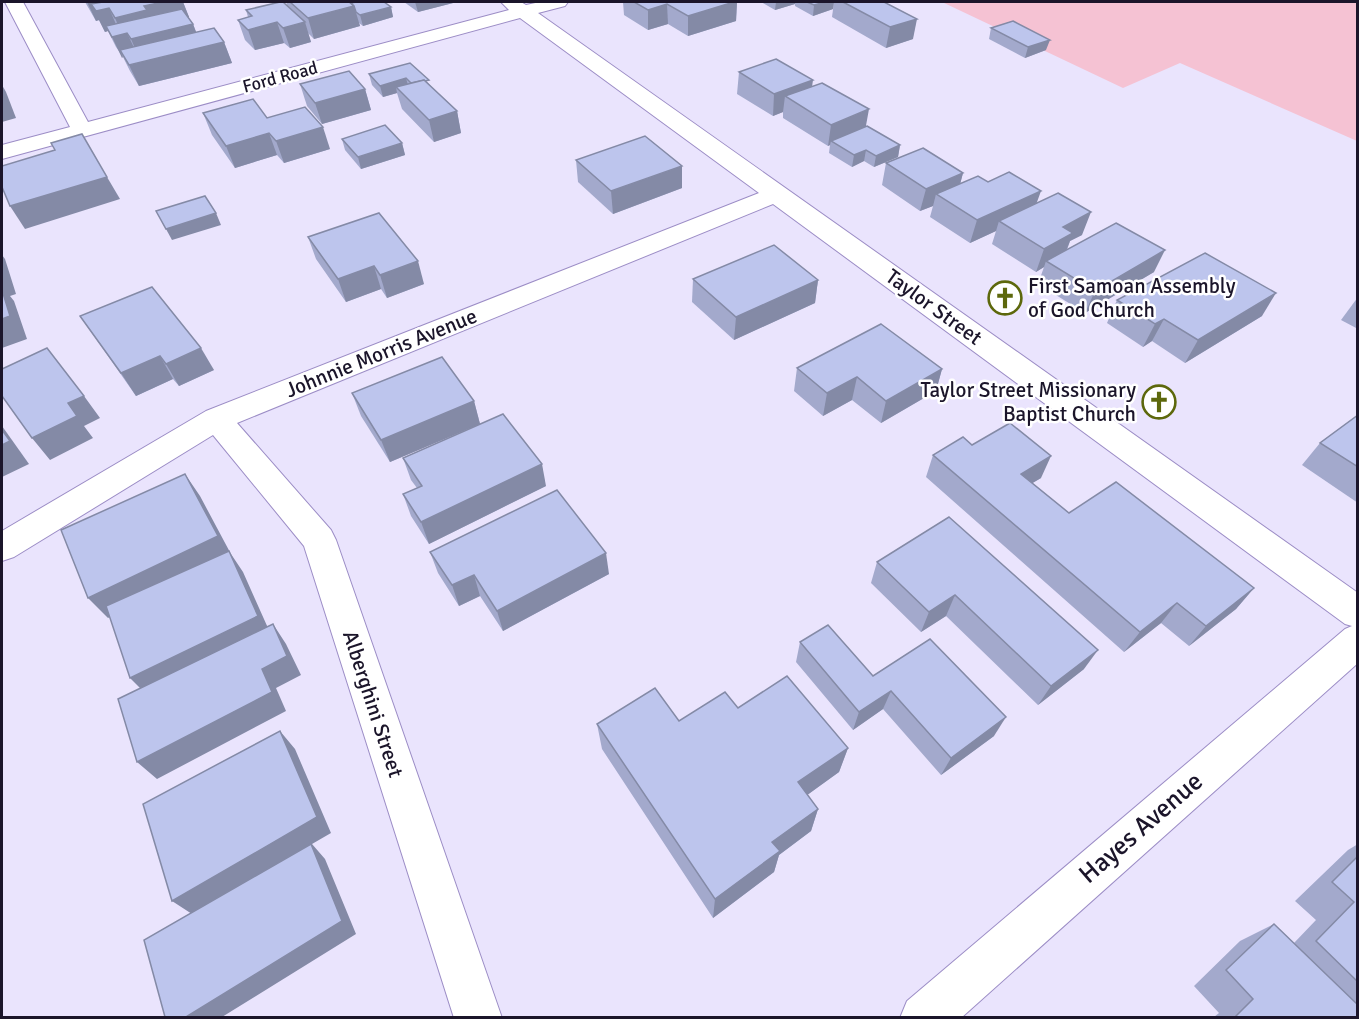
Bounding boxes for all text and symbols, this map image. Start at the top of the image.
street label: Ford Road [240,56,320,98]
street label: Taylor Street [881,263,987,351]
place label: First Samoan Assembly of God Church [1028,273,1236,323]
church icon: First Samoan Assembly of God Church [987,280,1023,316]
street label: Johnnie Morris Avenue [281,303,481,403]
place label: Taylor Street Missionary Baptist Church [921,377,1136,427]
church icon: Taylor Street Missionary Baptist Church [1141,384,1177,420]
street label: Alberghini Street [337,627,409,781]
street label: Hayes Avenue [1073,766,1209,890]

